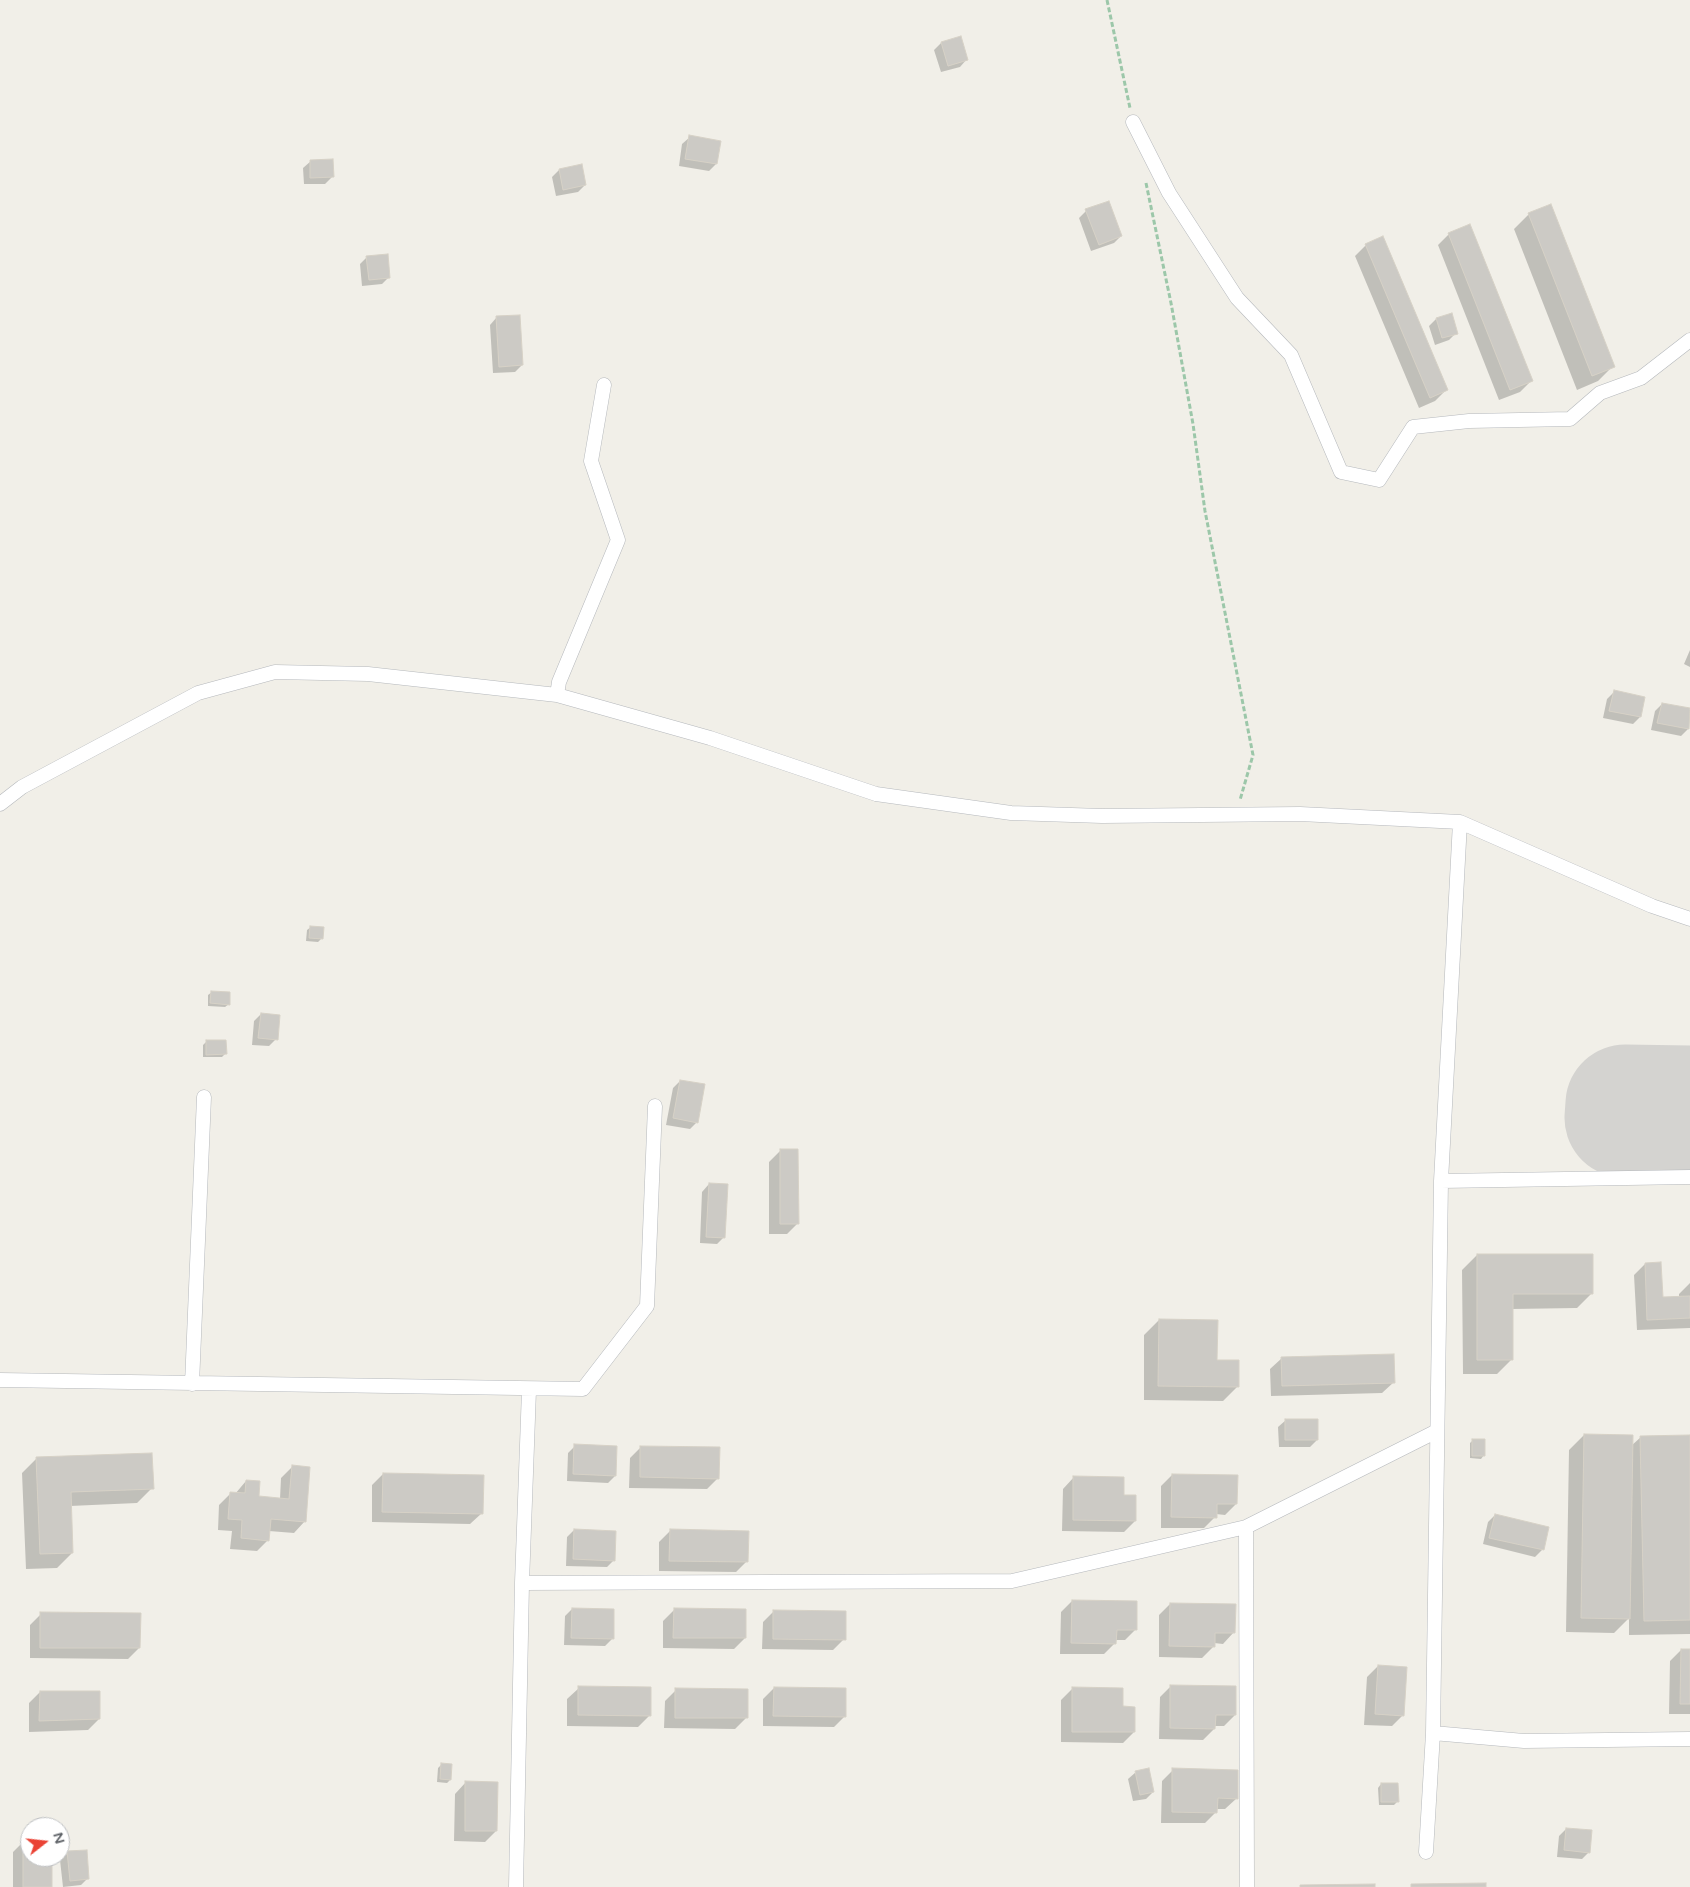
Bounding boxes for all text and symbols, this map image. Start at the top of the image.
north arrow [20,1817,70,1867]
text: N [49,1830,69,1846]

